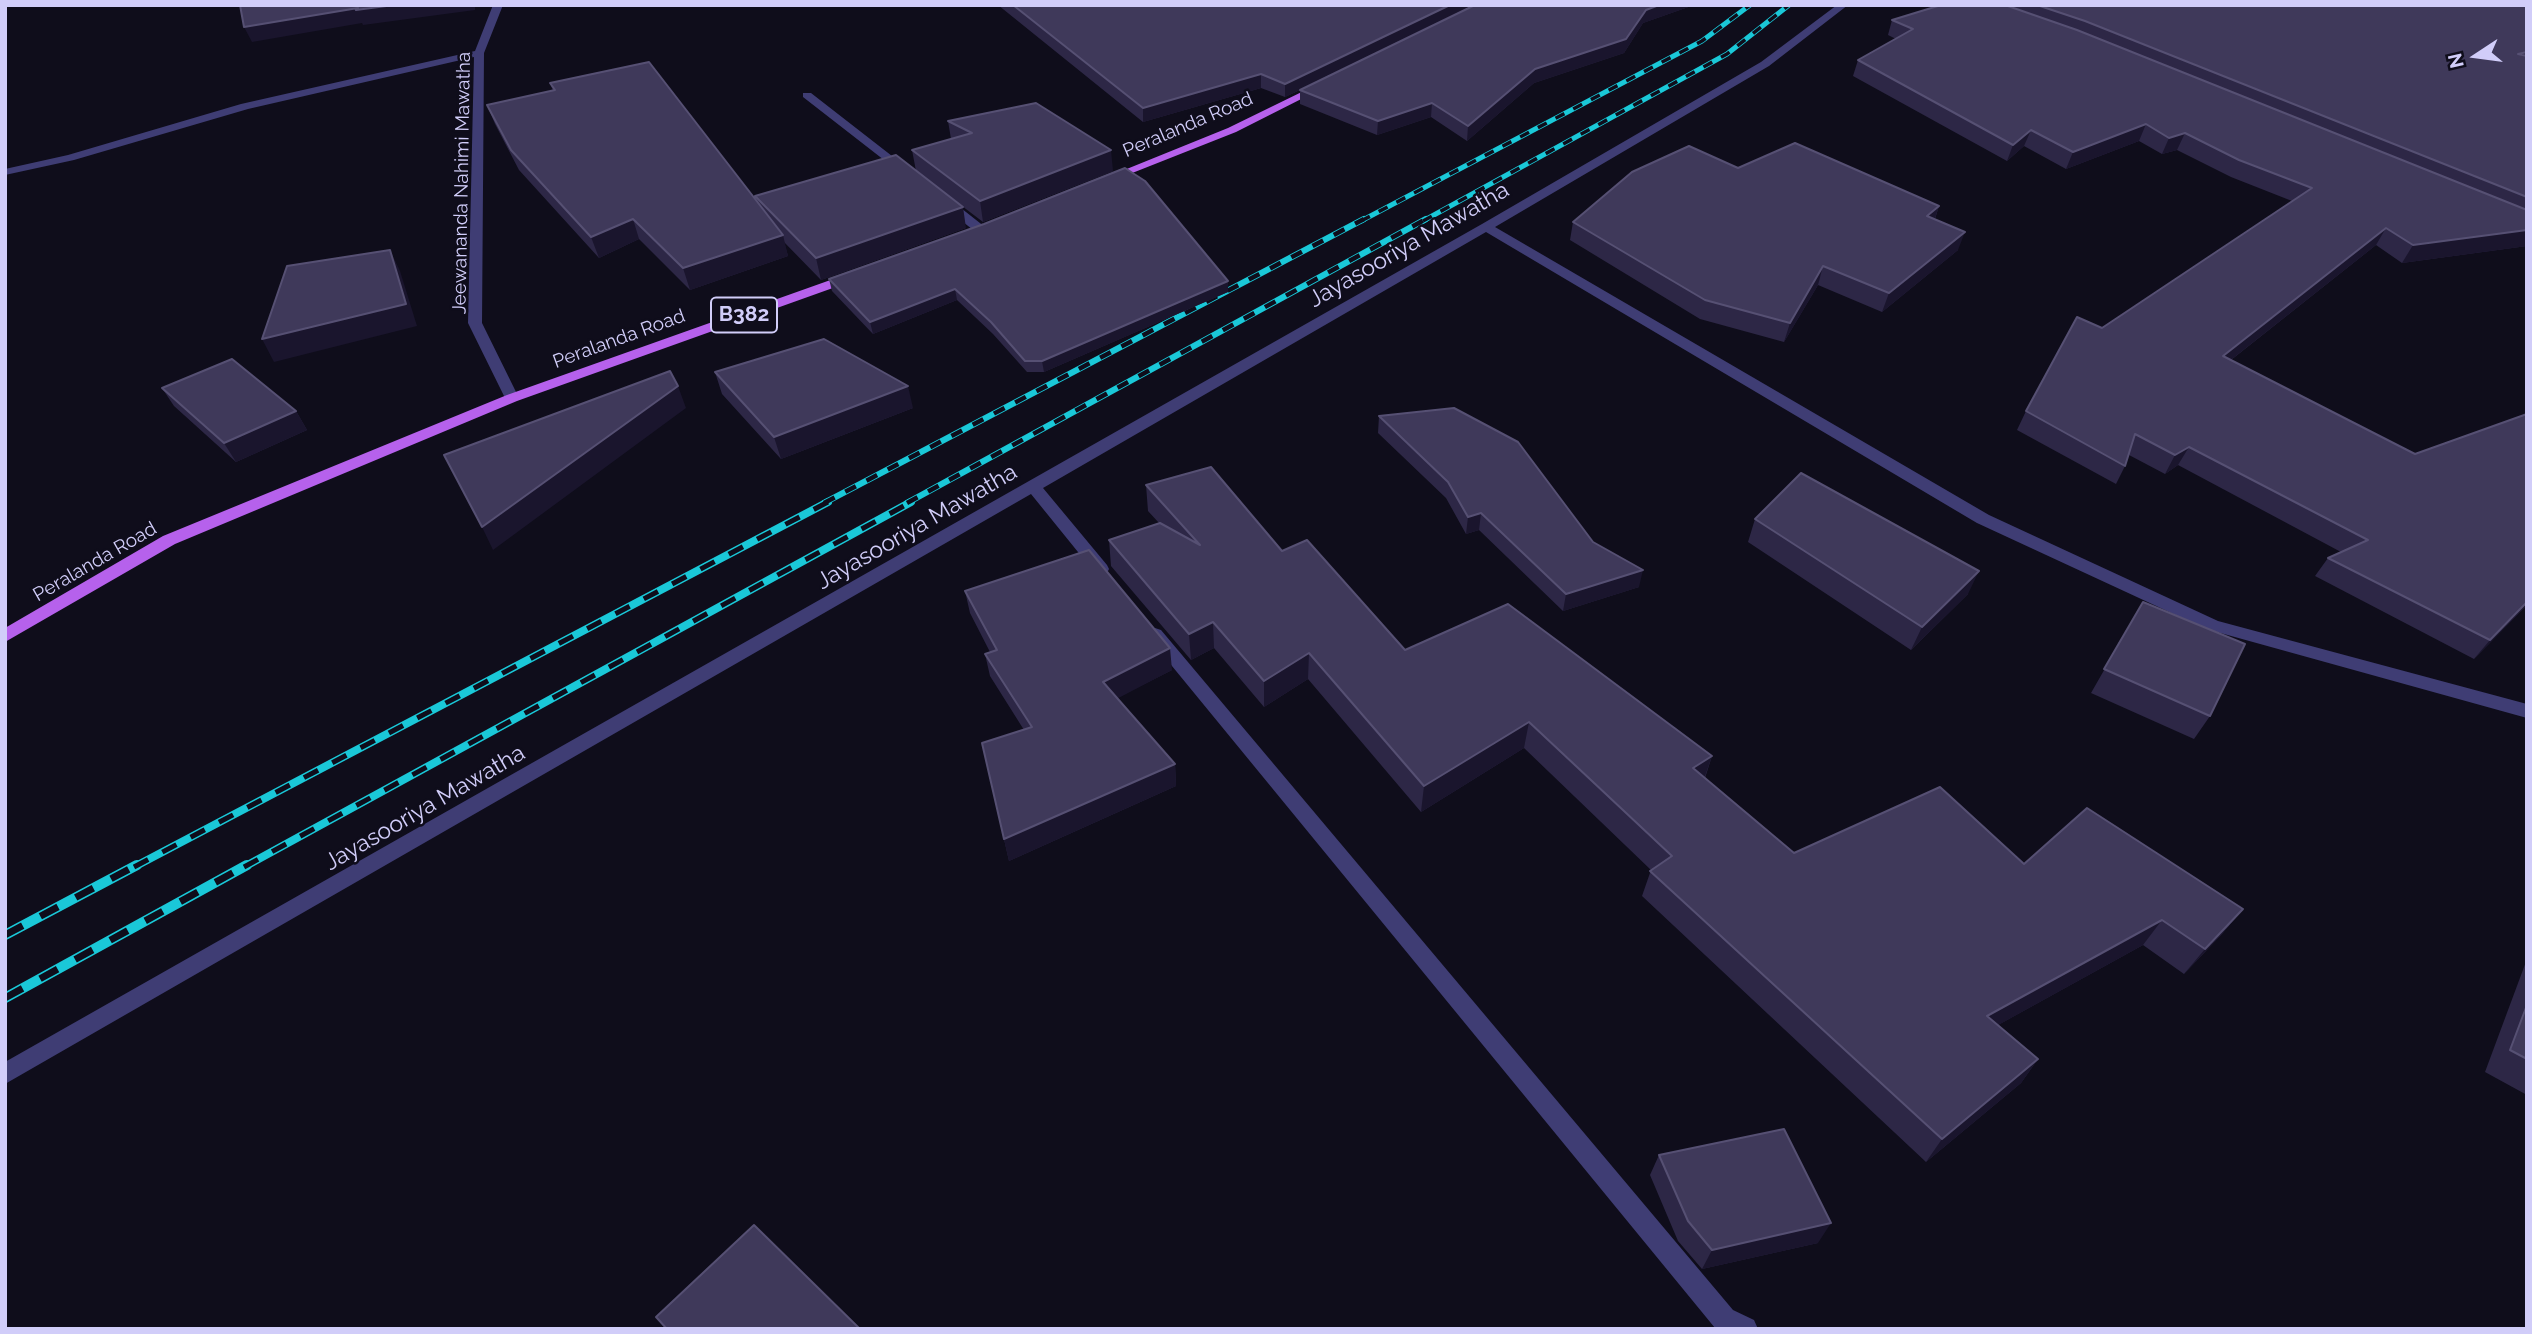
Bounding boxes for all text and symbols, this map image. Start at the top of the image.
north arrow [2441,21,2511,91]
text: N [2443,51,2468,70]
street label: Jeewananda Nahimi Mawatha [448,52,476,314]
street label: Peralanda Road [1120,87,1256,163]
street label: Jayasooriya Mawatha [1304,176,1514,314]
road number: B382 [711,298,777,332]
street label: Peralanda Road [550,305,688,373]
street label: Jayasooriya Mawatha [812,458,1022,596]
street label: Peralanda Road [29,517,161,607]
street label: Jayasooriya Mawatha [320,739,530,877]

